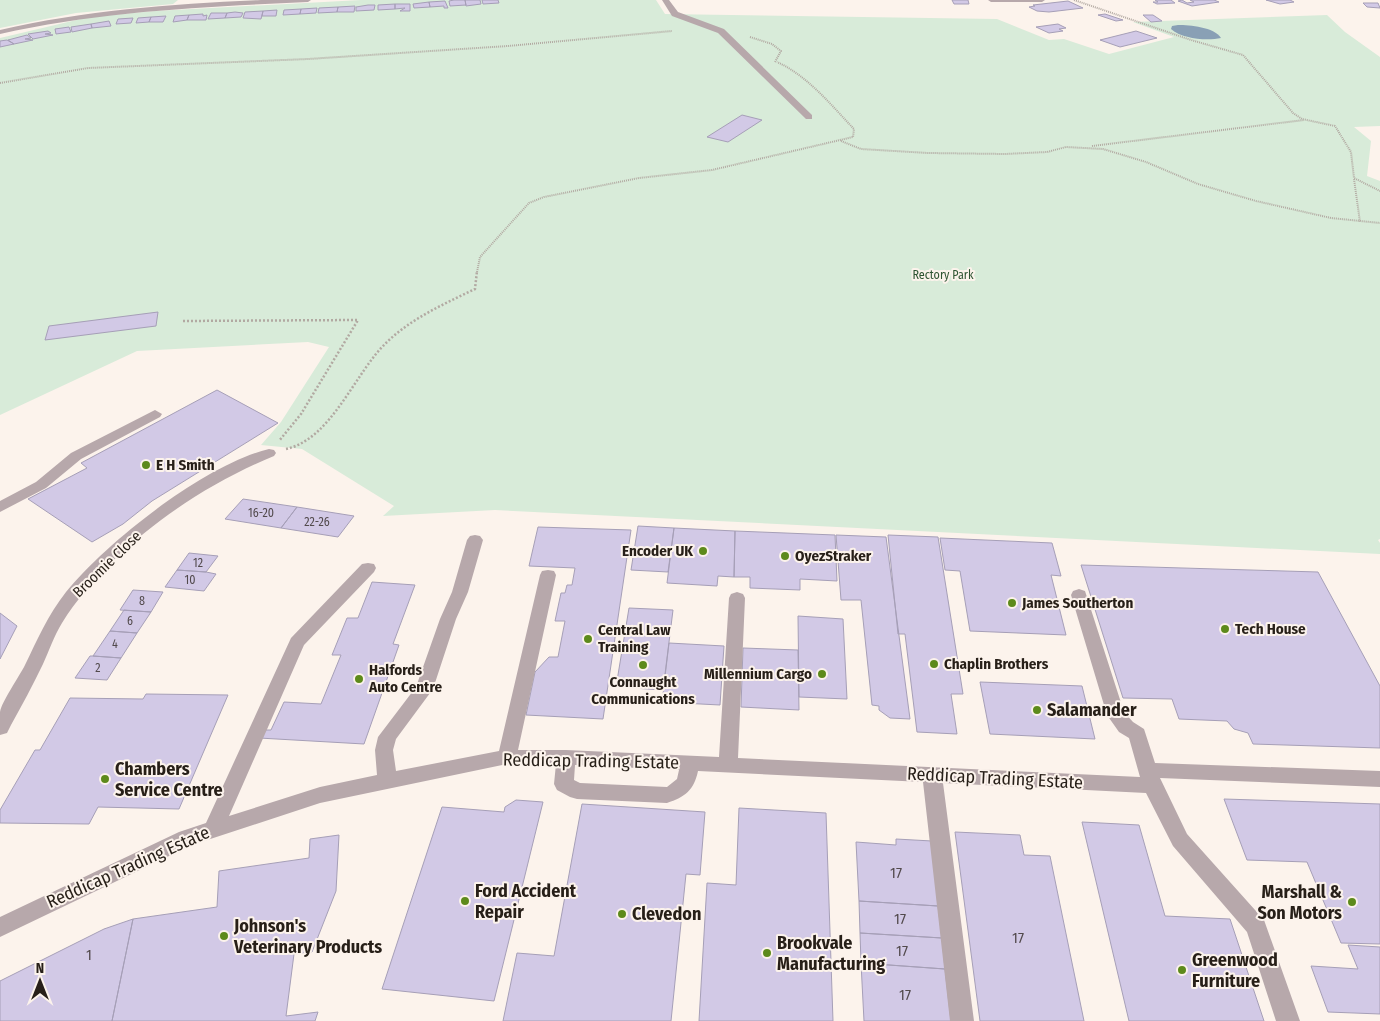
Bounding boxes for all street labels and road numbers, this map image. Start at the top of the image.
street label: Broomie Close [69,527,145,601]
street label: Reddicap Trading Estate [503,748,679,774]
street label: Reddicap Trading Estate [906,762,1084,794]
street label: Reddicap Trading Estate [43,821,213,913]

